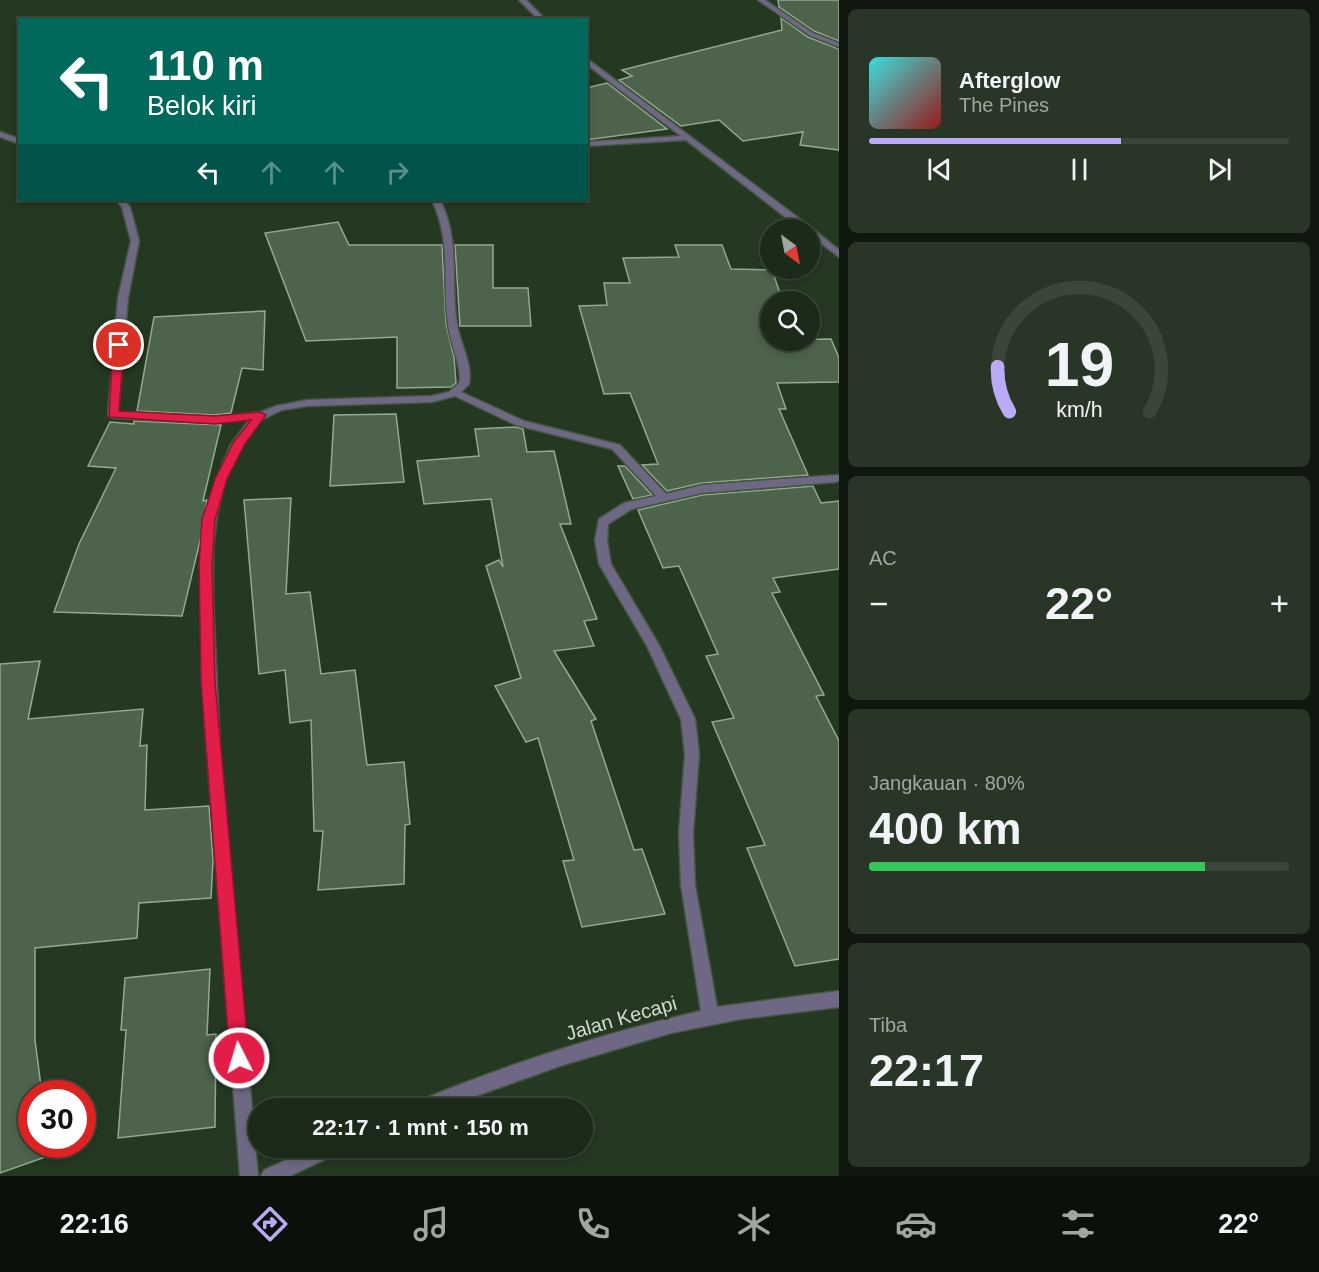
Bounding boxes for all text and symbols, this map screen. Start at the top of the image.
icon: left [48,42,126,120]
text: 110 m [147,42,264,89]
text: Afterglow [959,68,1060,93]
text: Belok kiri [147,91,257,121]
text: The Pines [959,94,1049,116]
icon: previous [923,153,956,186]
icon: pause [1063,153,1096,186]
icon: next [1203,153,1236,186]
icon: left [192,156,225,189]
icon: ahead [255,156,288,189]
icon: ahead [318,156,351,189]
icon: right [381,156,414,189]
north arrow [760,219,820,279]
map controls [760,219,820,351]
button: search [760,291,820,351]
pin [93,319,144,370]
icon: arrive [102,328,135,361]
text: 19 [1044,330,1114,399]
text: km/h [1056,398,1102,422]
text: AC [869,547,897,569]
text: 22° [1045,578,1113,629]
text: − [869,585,888,622]
text: + [1270,585,1289,622]
text: Jangkauan · 80% [869,772,1025,794]
text: 400 km [869,803,1022,854]
street label: Jalan Kecapi [563,992,679,1044]
text: Tiba [869,1014,907,1036]
position arrow [207,1026,271,1090]
text: 22:17 [869,1045,984,1096]
speed limit sign: 30 [18,1080,96,1158]
text: 22:17 · 1 mnt · 150 m [312,1115,529,1140]
icon: directions [249,1203,291,1245]
icon: music [410,1203,452,1245]
icon: phone [572,1203,614,1245]
icon: climate [733,1203,775,1245]
icon: car [895,1203,937,1245]
icon: filters [1057,1203,1099,1245]
text: 22:16 [60,1209,129,1239]
text: 22° [1218,1209,1259,1239]

